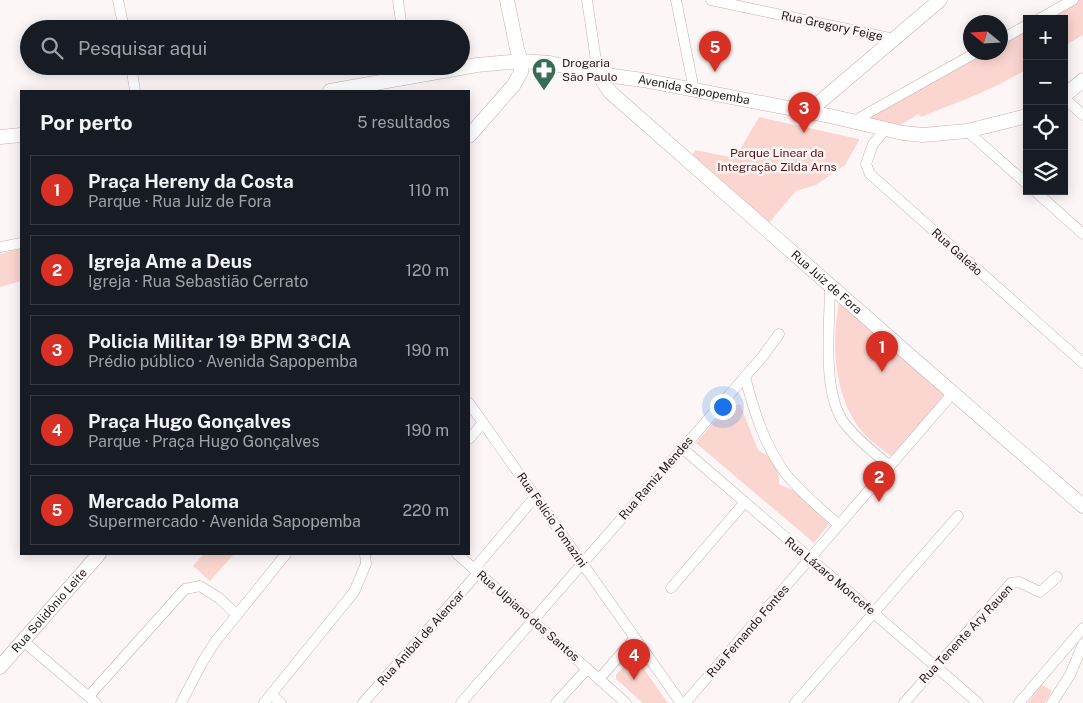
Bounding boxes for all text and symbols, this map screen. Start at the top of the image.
street label: Rua Gregory Feige [780,8,884,44]
north arrow [963,15,1008,60]
map controls [1023,15,1068,195]
button: + [1023,15,1068,60]
search box [20,20,470,75]
pin: 5 [699,31,731,72]
icon: search [38,34,66,62]
text: Pesquisar aqui [78,37,207,59]
place label: Drogaria São Paulo [562,56,618,84]
pharmacy icon: Drogaria São Paulo [531,57,557,91]
button: − [1023,60,1068,105]
street label: Avenida Sapopemba [637,72,751,107]
pin: 3 [788,92,820,133]
button: locate [1023,105,1068,150]
text: Por perto [40,110,133,135]
text: 5 resultados [357,113,450,132]
park label: Parque Linear da Integração Zilda Arns [717,146,837,174]
button: layers [1023,150,1068,195]
text: Praça Hereny da Costa [88,170,294,192]
text: 1 [54,181,60,200]
text: 110 m [408,181,449,200]
text: Parque · Rua Juiz de Fora [88,192,271,211]
street label: Rua Galeão [929,226,985,279]
street label: Rua Juiz de Fora [788,248,865,317]
text: Igreja Ame a Deus [88,250,252,272]
text: 2 [52,261,62,280]
text: 120 m [405,261,449,280]
text: Igreja · Rua Sebastião Cerrato [88,272,308,291]
text: Policia Militar 19ª BPM 3ªCIA [88,330,351,352]
pin: 1 [866,331,898,372]
text: 3 [52,341,62,360]
text: 190 m [405,341,449,360]
text: Prédio público · Avenida Sapopemba [88,352,358,371]
your location [710,394,736,420]
text: Praça Hugo Gonçalves [88,410,291,432]
text: 4 [52,421,62,440]
text: 190 m [405,421,449,440]
text: Parque · Praça Hugo Gonçalves [88,432,319,451]
street label: Rua Ramiz Mendes [616,434,696,522]
pin: 2 [863,461,895,502]
street label: Rua Felício Tomazini [514,470,590,570]
text: Mercado Paloma [88,490,239,512]
text: 5 [52,501,62,520]
text: 220 m [402,501,449,520]
text: Supermercado · Avenida Sapopemba [88,512,361,531]
street label: Rua Lázaro Moncefe [782,534,878,618]
street label: Rua Solidônio Leite [9,565,90,656]
street label: Rua Ulpiano dos Santos [474,568,582,664]
street label: Rua Fernando Fontes [704,582,792,680]
street label: Rua Tenente Ary Rauen [916,582,1016,686]
street label: Rua Anibal de Alencar [375,587,468,688]
pin: 4 [618,639,650,680]

